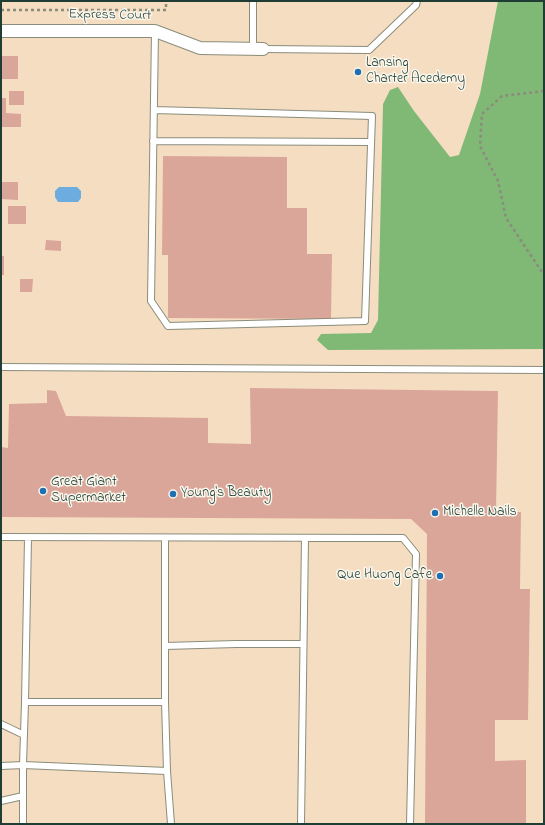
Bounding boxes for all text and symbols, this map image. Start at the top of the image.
street label: Express Court [69,7,151,25]
place label: Lansing Charter Acedemy [366,56,465,88]
marker: Lansing Charter Acedemy [353,67,363,77]
place label: Great Giant Supermarket [51,475,126,508]
marker: Great Giant Supermarket [38,486,48,496]
place label: Young's Beauty [181,486,271,502]
marker: Young's Beauty [168,489,178,499]
place label: Michelle Nails [443,505,517,521]
marker: Michelle Nails [430,508,440,518]
place label: Que Huong Cafe [337,568,432,584]
marker: Que Huong Cafe [435,571,445,581]

